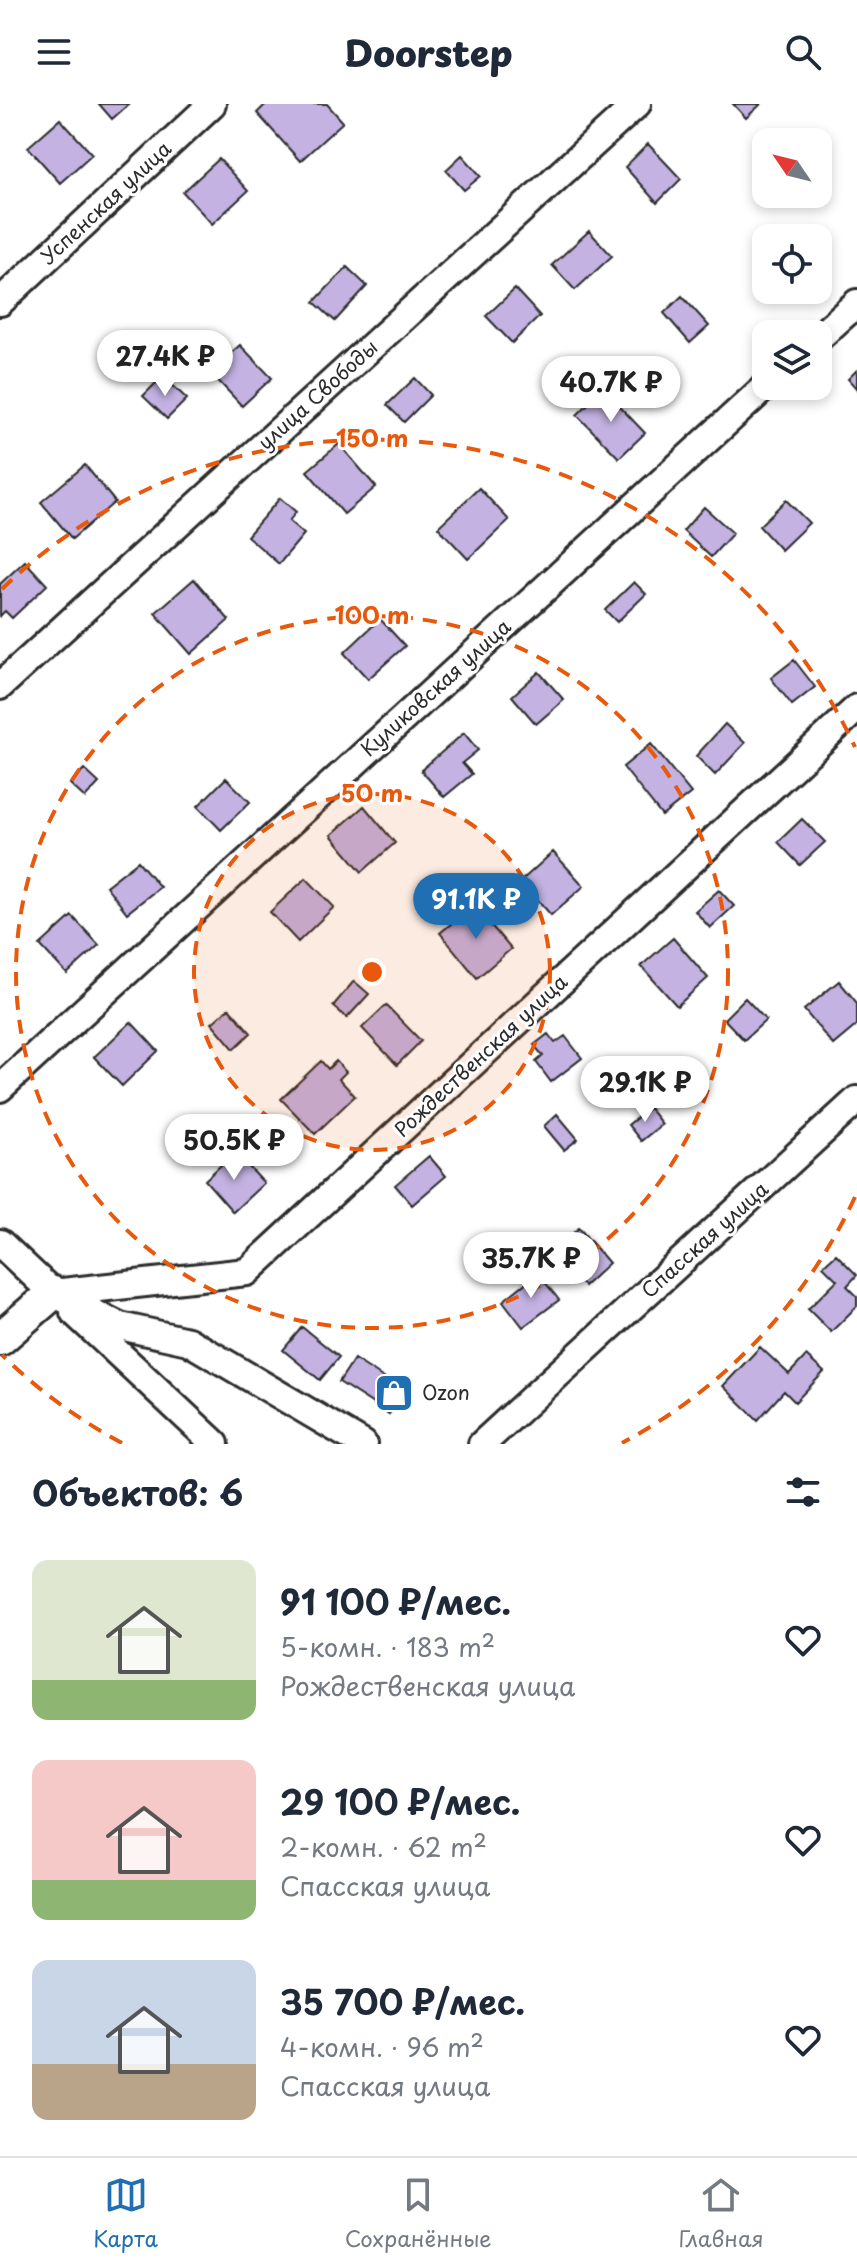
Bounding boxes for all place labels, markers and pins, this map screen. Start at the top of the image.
pin: 27.4K ₽ [91,330,239,398]
pin: 40.7K ₽ [537,356,685,424]
pin: 91.1K ₽ [402,873,550,941]
centre of rings [358,958,386,986]
pin: 29.1K ₽ [571,1056,719,1124]
pin: 50.5K ₽ [160,1114,308,1182]
pin: 35.7K ₽ [457,1232,605,1300]
shop icon: Ozon [373,1372,415,1414]
place label: Ozon [422,1377,470,1407]

